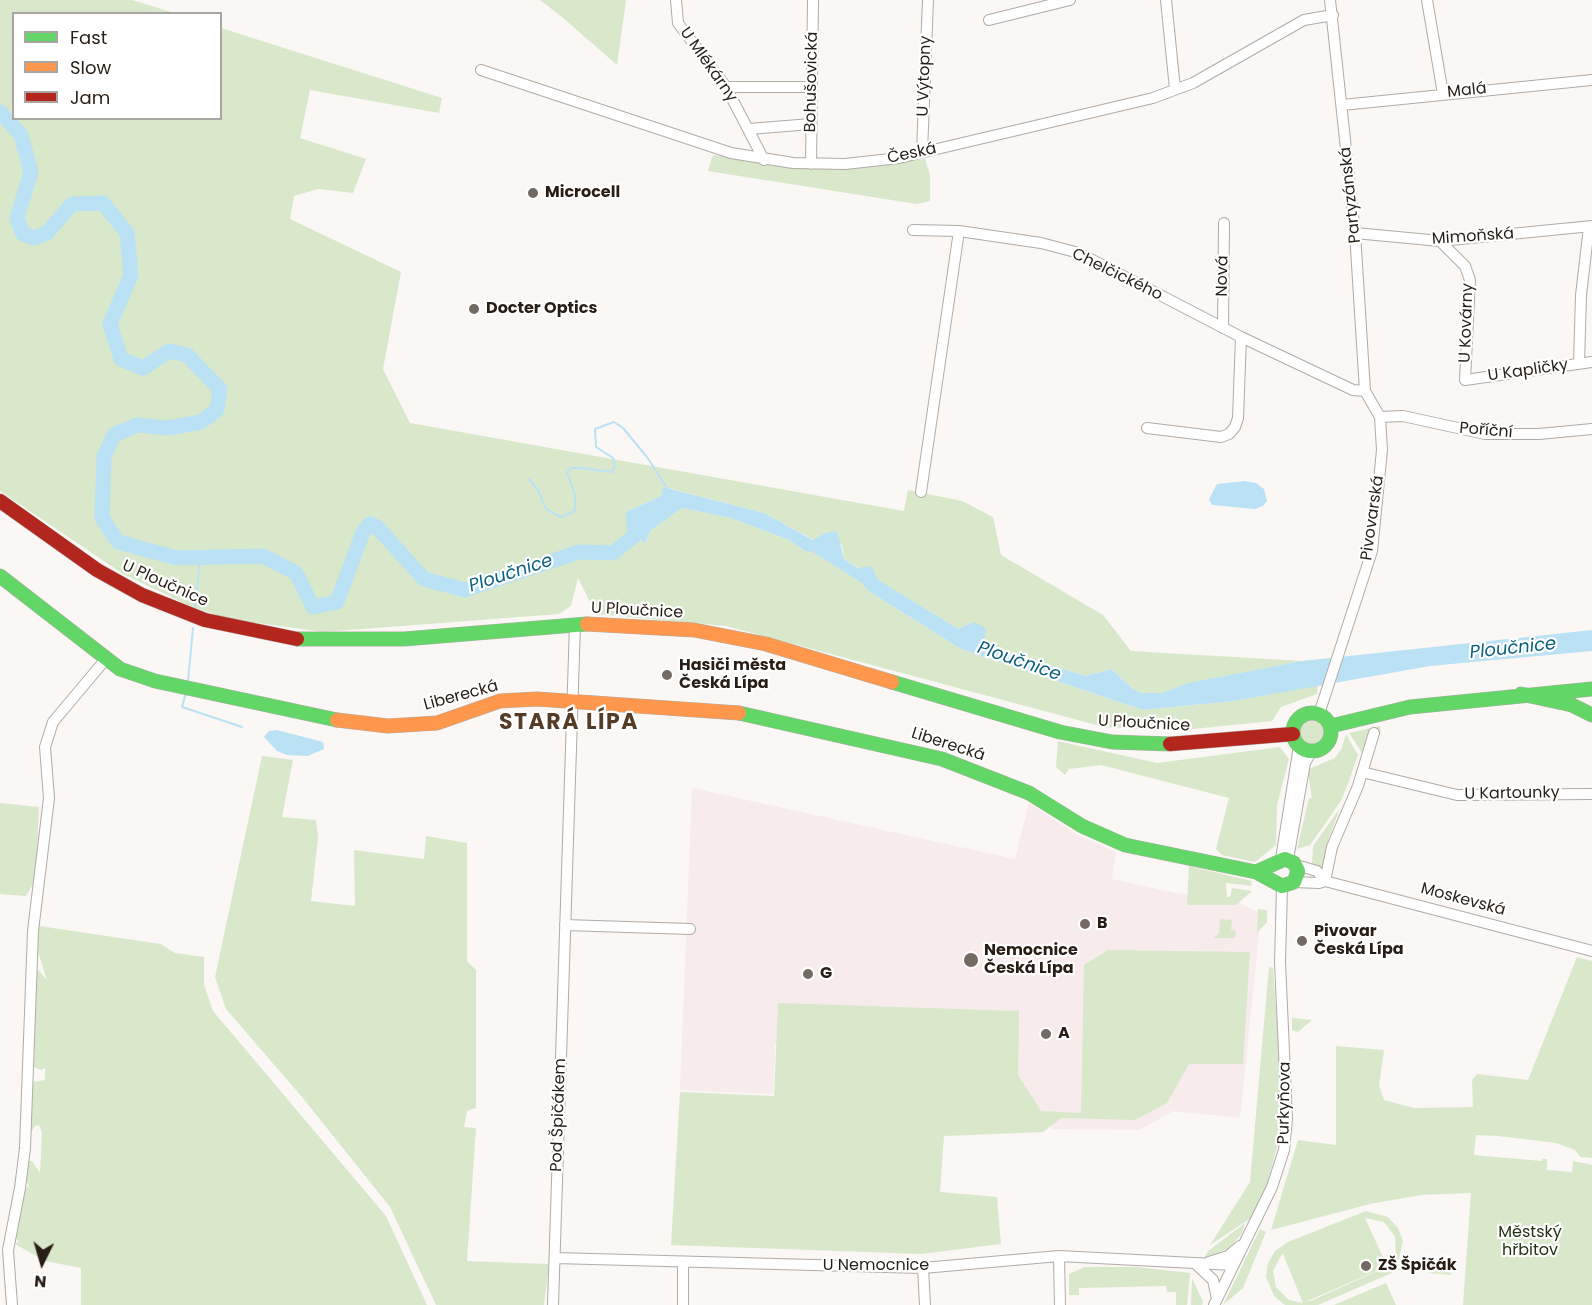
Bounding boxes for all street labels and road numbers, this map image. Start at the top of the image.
street label: U Mlékárny [675,24,741,106]
street label: Bohušovická [802,31,822,133]
street label: U Výtopny [914,35,936,117]
street label: Malá [1446,79,1488,103]
street label: Česká [886,139,938,169]
street label: Partyzánská [1336,146,1366,244]
street label: Mimoňská [1431,225,1515,249]
street label: Chelčického [1069,245,1165,305]
street label: Nová [1213,255,1233,297]
street label: U Kovárny [1456,283,1478,363]
street label: U Kapličky [1486,356,1570,386]
street label: Poříční [1459,419,1513,443]
street label: Pivovarská [1358,474,1388,562]
street label: U Ploučnice [119,556,211,612]
street label: U Ploučnice [590,599,684,623]
street label: Liberecká [422,677,500,715]
street label: U Ploučnice [1097,712,1191,736]
street label: Liberecká [909,724,987,766]
street label: U Kartounky [1464,784,1560,804]
street label: Moskevská [1419,879,1507,921]
street label: Pod Špičákem [547,1058,571,1172]
street label: Purkyňova [1275,1061,1295,1145]
street label: U Nemocnice [823,1256,929,1276]

